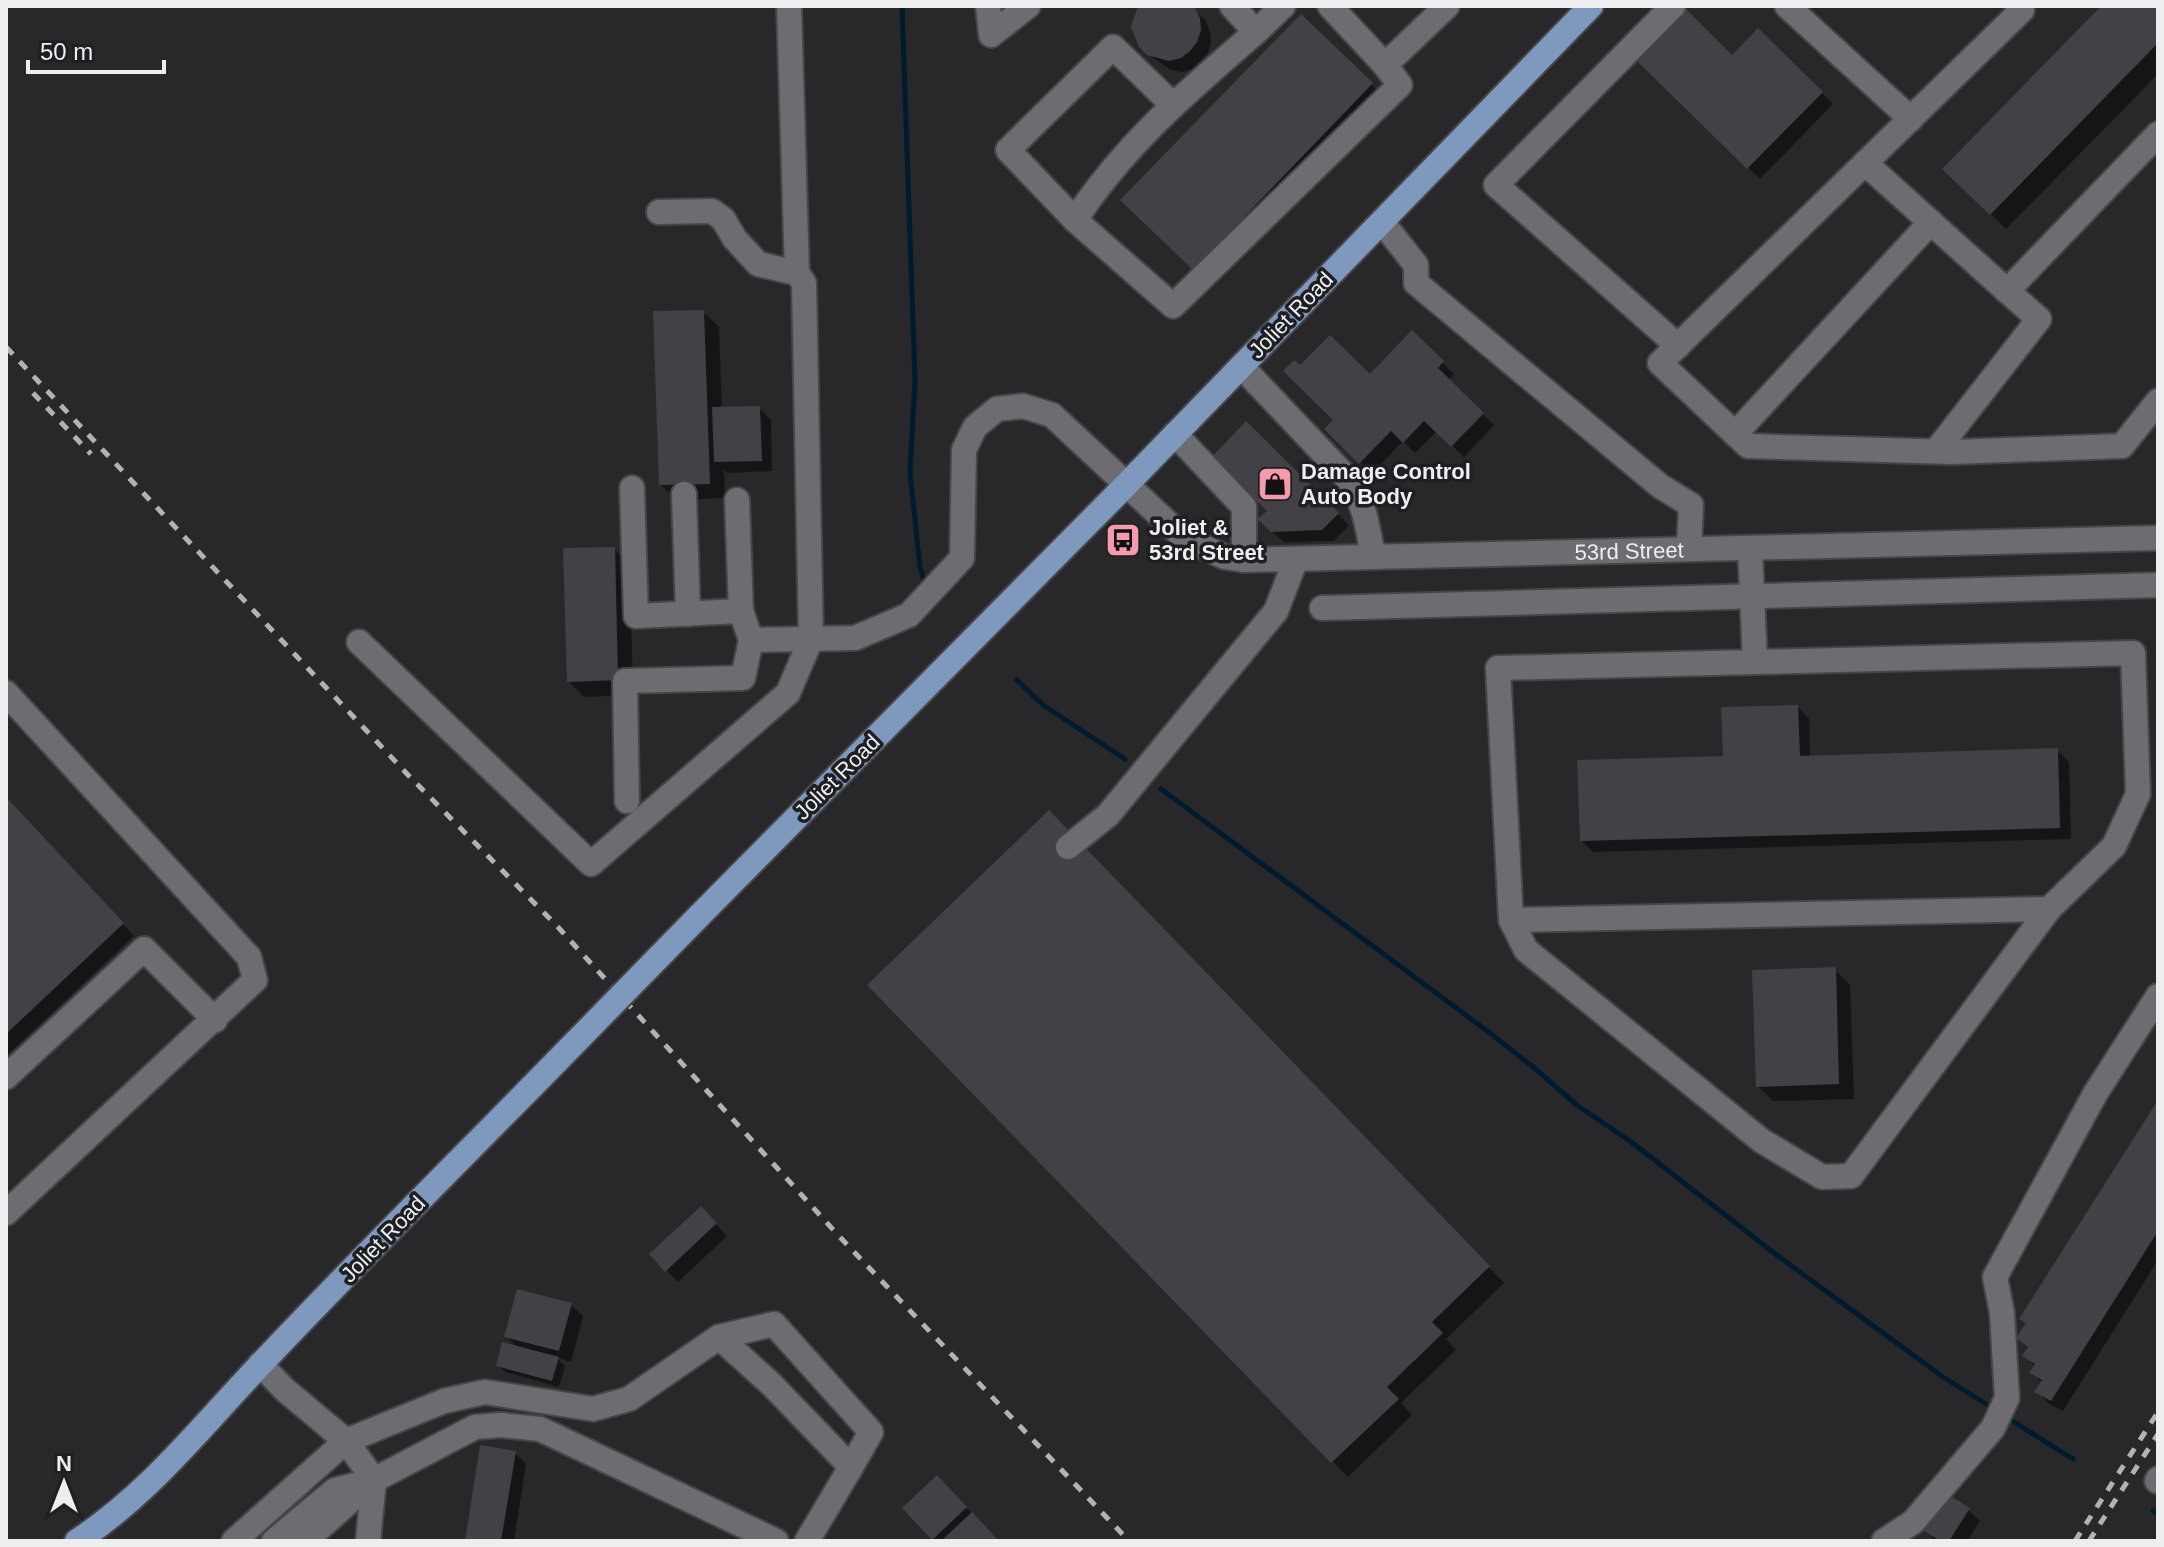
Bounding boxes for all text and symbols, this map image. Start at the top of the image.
scale bar [28,24,164,74]
text: 50 m [40,38,93,65]
street label: Joliet Road [1244,267,1338,363]
place label: Damage Control Auto Body [1301,459,1471,509]
shop icon: Damage Control Auto Body [1256,465,1294,503]
place label: Joliet & 53rd Street [1149,515,1265,565]
bus stop icon: Joliet & 53rd Street [1104,521,1142,559]
street label: 53rd Street [1574,537,1684,565]
street label: Joliet Road [789,729,885,825]
street label: Joliet Road [336,1191,430,1287]
north arrow [24,1443,104,1523]
text: N [56,1451,72,1476]

